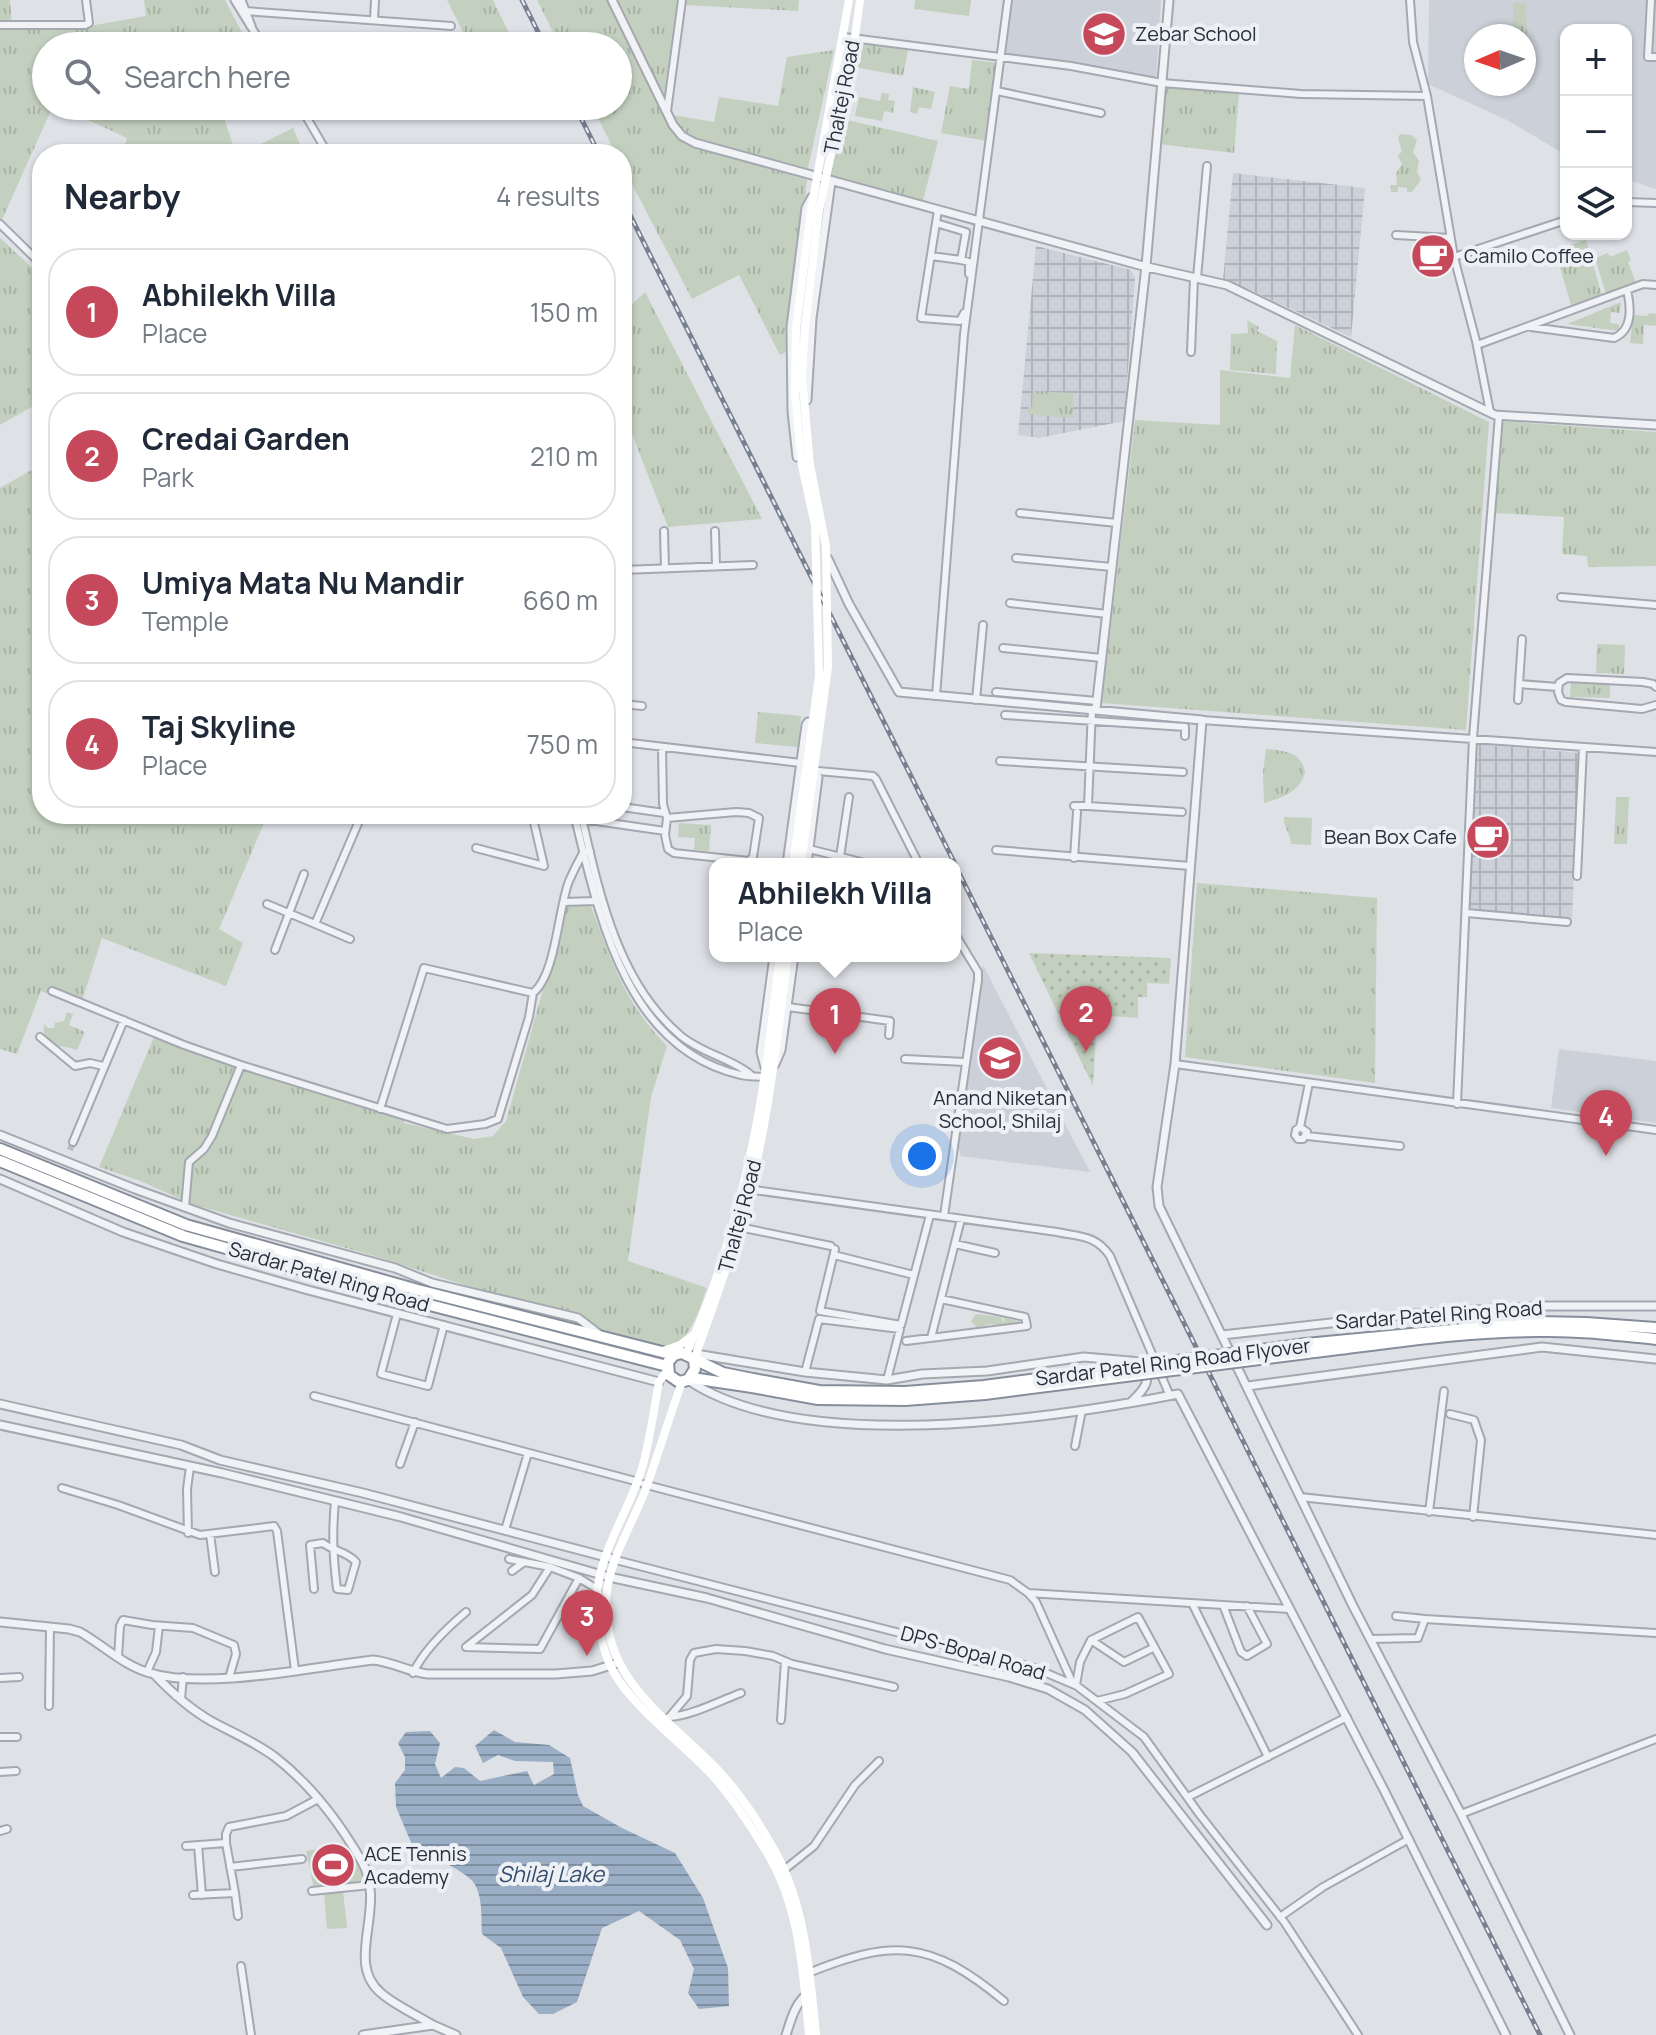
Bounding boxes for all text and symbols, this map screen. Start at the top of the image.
school or university icon: Zebar School [1080,10,1128,58]
place label: Zebar School [1135,20,1257,47]
north arrow [1464,24,1536,96]
map controls [1560,24,1632,240]
button: + [1560,24,1632,96]
search box [32,32,632,120]
street label: Thaltej Road [817,38,866,156]
icon: search [60,54,104,98]
text: Search here [124,56,291,97]
button: − [1560,96,1632,168]
button: layers [1560,168,1632,240]
text: Nearby [64,173,180,219]
text: 4 results [496,178,600,214]
cafe icon: Camilo Coffee [1409,232,1457,280]
place label: Camilo Coffee [1464,242,1594,269]
text: Abhilekh Villa [142,274,336,315]
text: 1 [86,294,98,330]
text: 150 m [530,294,598,330]
text: Place [142,315,207,351]
text: Credai Garden [142,418,350,459]
text: 2 [84,438,100,474]
text: 210 m [530,438,598,474]
text: Park [142,459,194,495]
text: Umiya Mata Nu Mandir [142,562,464,603]
text: 3 [84,582,100,618]
text: 660 m [523,582,598,618]
text: Temple [142,603,229,639]
text: Taj Skyline [142,706,296,747]
text: 4 [84,726,100,762]
text: 750 m [527,726,598,762]
text: Place [142,747,207,783]
cafe icon: Bean Box Cafe [1464,813,1512,861]
place label: Bean Box Cafe [1324,823,1457,850]
popup [709,858,961,962]
text: Abhilekh Villa [738,872,932,913]
text: Place [738,913,803,949]
pin: 2 [1060,986,1112,1052]
pin: 1 [809,988,861,1054]
school or university icon: Anand Niketan School, Shilaj [976,1034,1024,1082]
place label: Anand Niketan School, Shilaj [933,1084,1067,1134]
pin: 4 [1580,1090,1632,1156]
your location [902,1136,942,1176]
street label: Thaltej Road [712,1157,767,1275]
street label: Sardar Patel Ring Road [226,1235,433,1318]
street label: Sardar Patel Ring Road [1334,1294,1544,1335]
street label: Sardar Patel Ring Road Flyover [1034,1331,1312,1392]
pin: 3 [561,1590,613,1656]
street label: DPS-Bopal Road [898,1619,1049,1686]
place label: ACE Tennis Academy [364,1840,467,1890]
sports icon: ACE Tennis Academy [309,1841,357,1889]
water label: Shilaj Lake [498,1859,605,1889]

